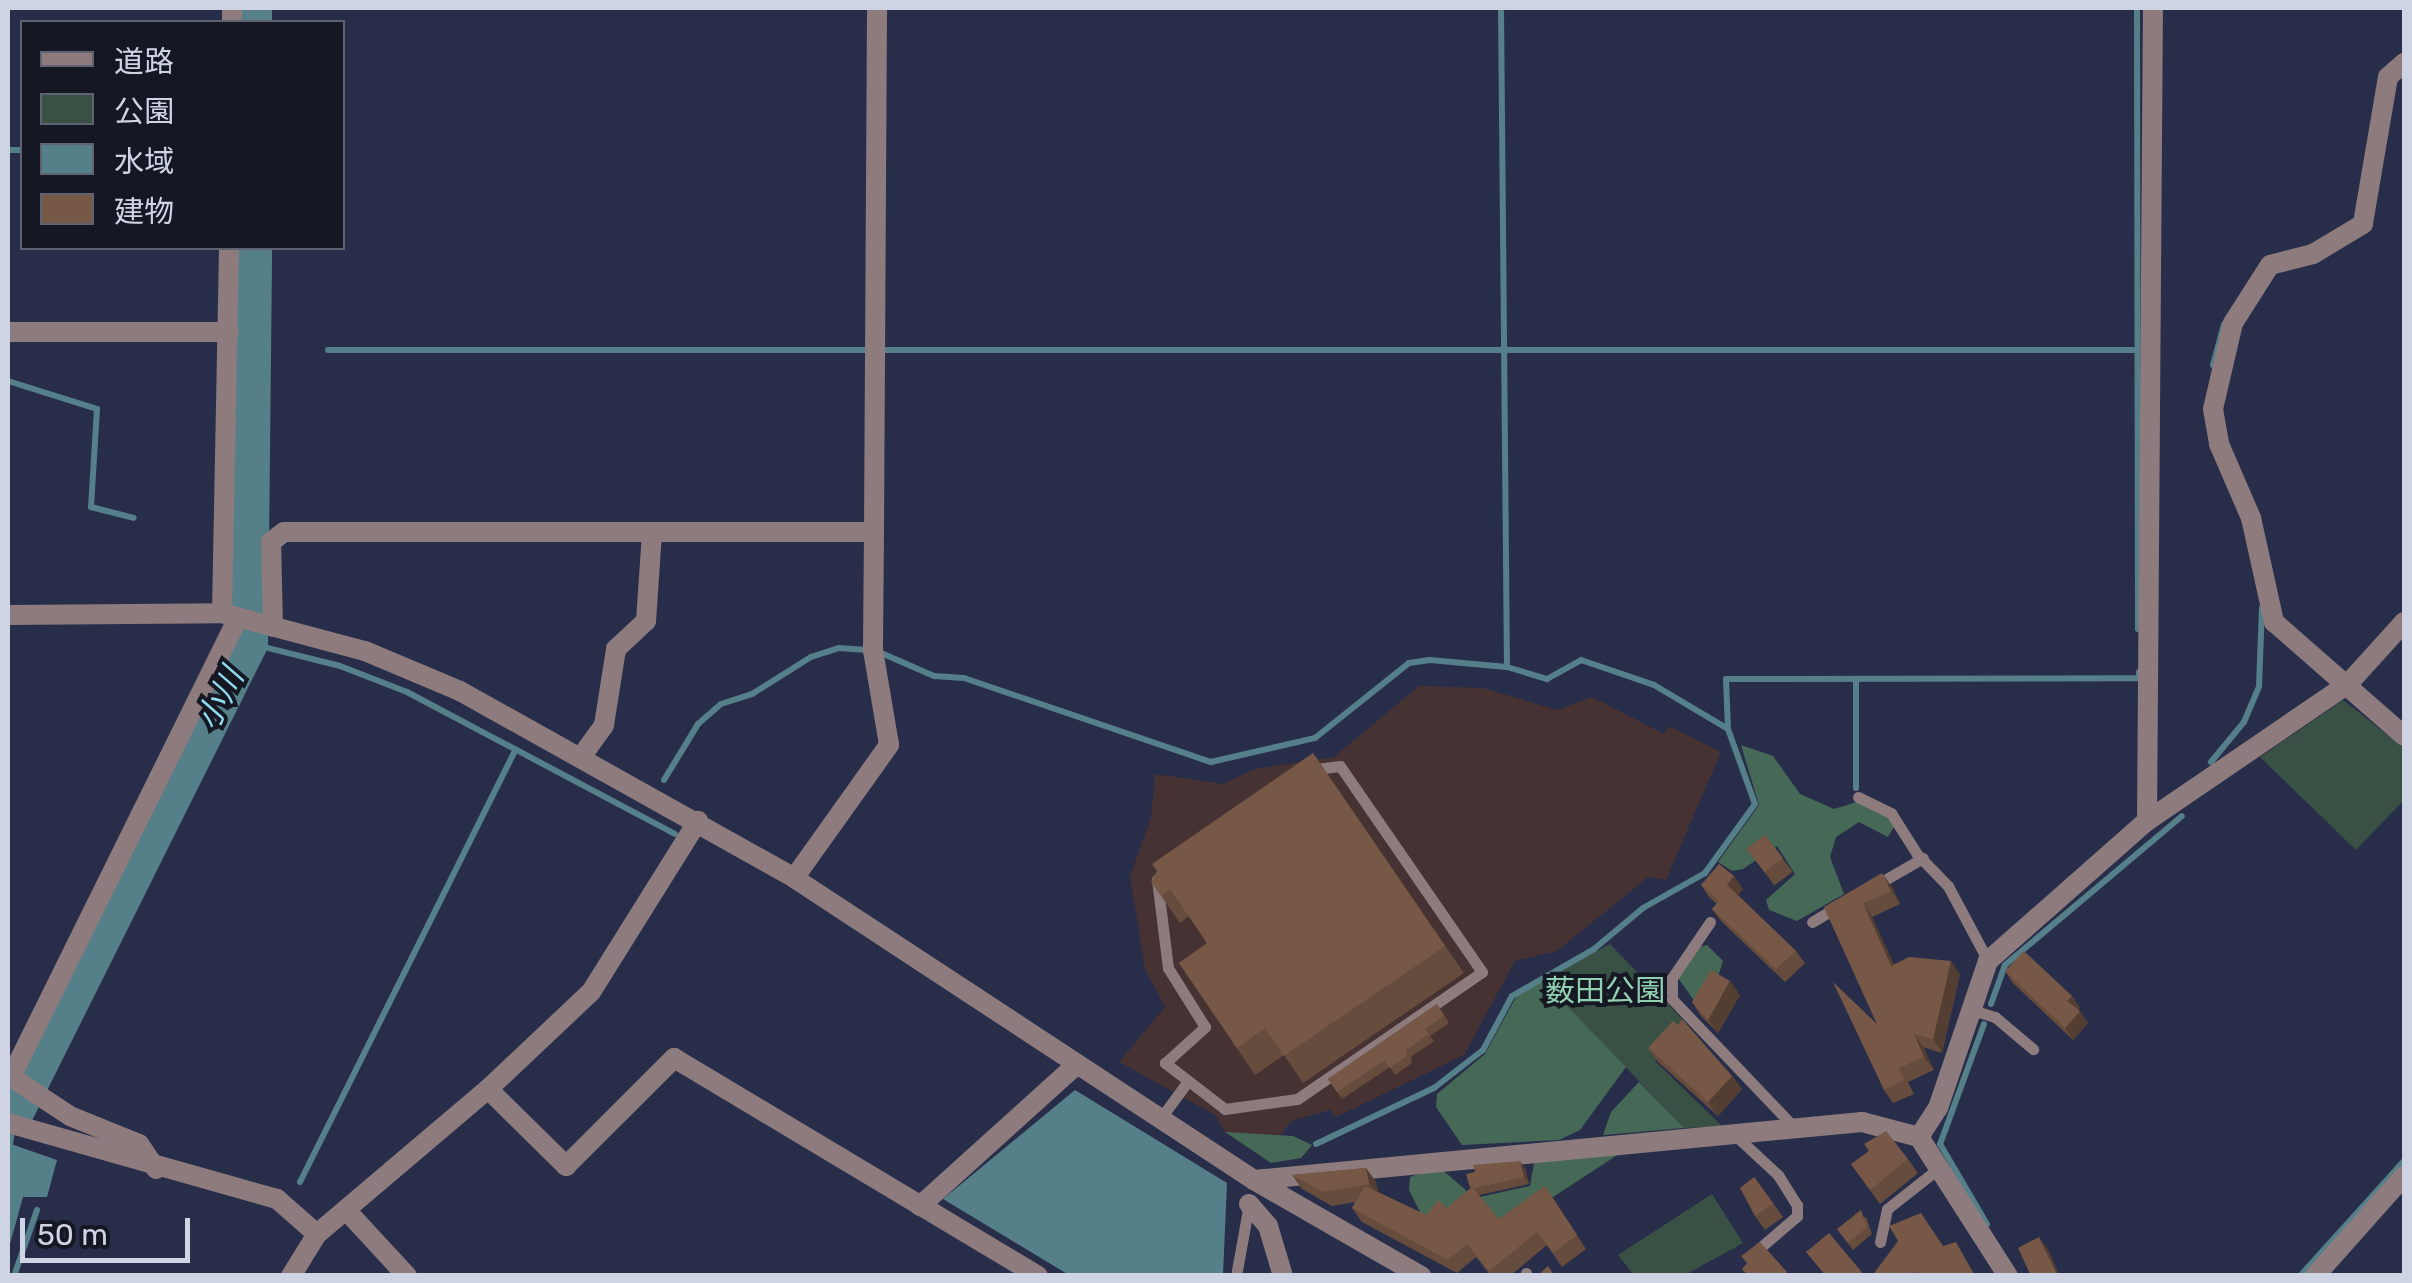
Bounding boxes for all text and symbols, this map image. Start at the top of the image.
legend [20,20,345,250]
text: 道路 [114,44,174,80]
text: 公園 [114,94,174,130]
text: 水域 [114,144,174,180]
text: 建物 [114,194,174,230]
water label: 小川 [188,662,252,736]
park label: 薮田公園 [1545,973,1665,1009]
scale bar [25,1198,195,1260]
text: 50 m [37,1217,108,1253]

